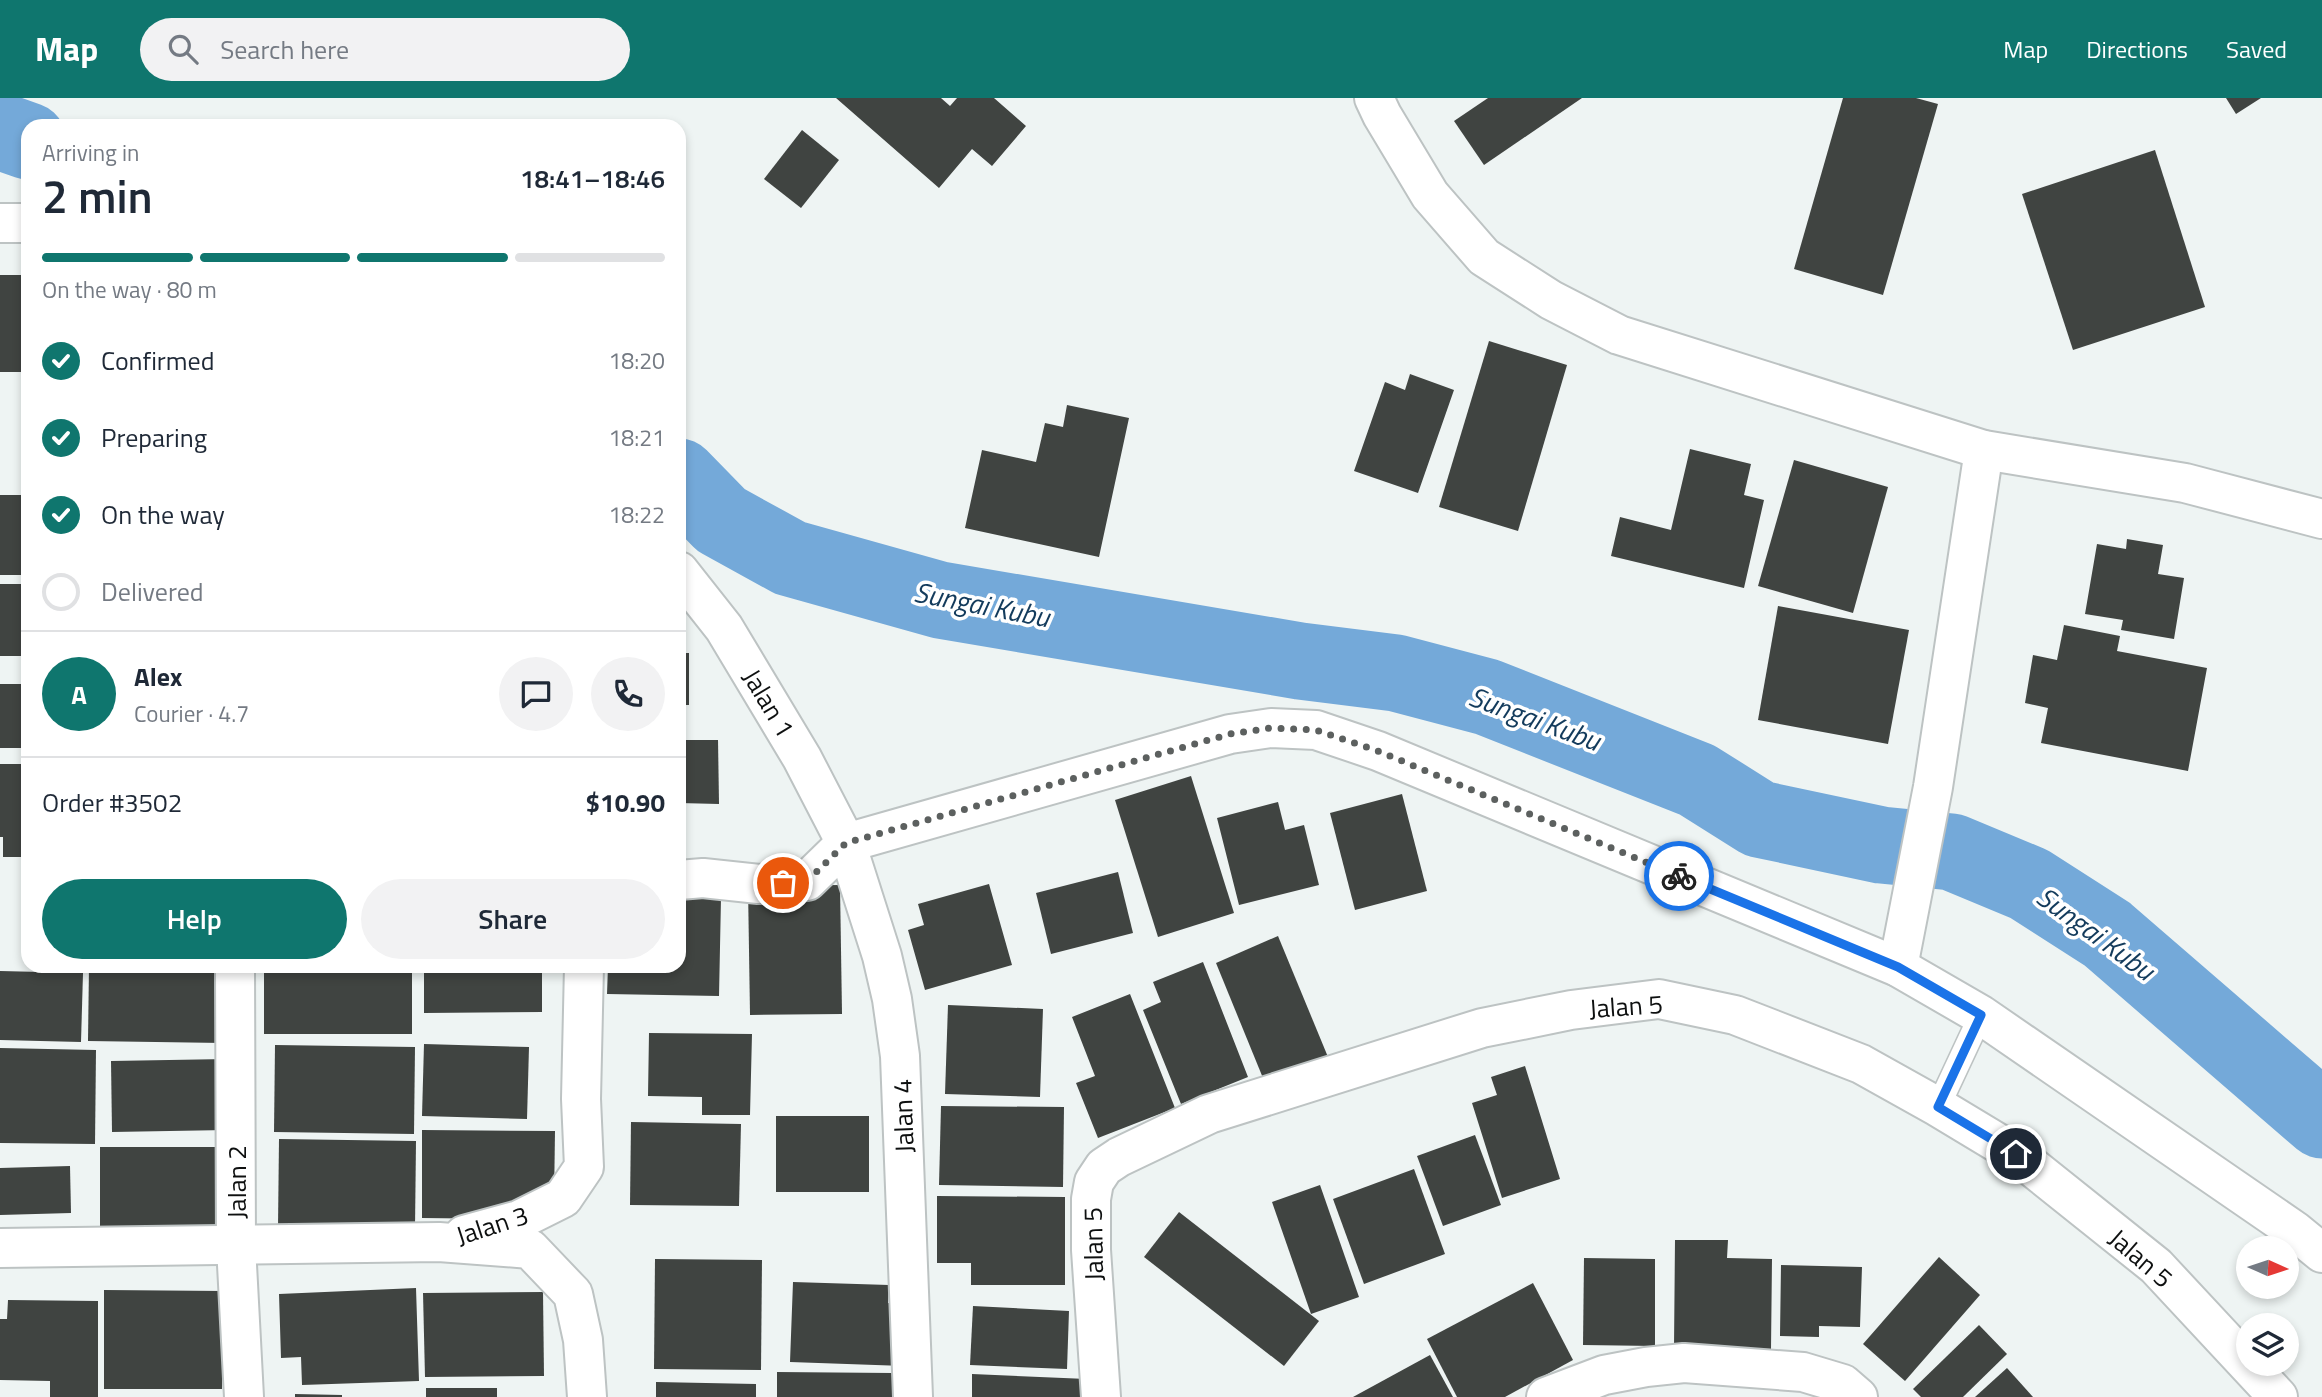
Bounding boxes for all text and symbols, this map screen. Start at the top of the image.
search box [140,18,630,81]
text: Map [35,24,98,74]
icon: search [164,30,202,68]
text: Search here [220,30,349,69]
text: Map [2003,31,2048,67]
text: Directions [2086,31,2188,67]
text: Saved [2226,31,2287,67]
text: Arriving in [42,135,139,170]
text: 18:41–18:46 [520,159,665,198]
text: 2 min [42,161,153,231]
text: On the way · 80 m [42,272,217,307]
text: Confirmed [101,341,215,380]
icon: check [42,342,80,380]
text: 18:20 [608,343,665,378]
text: Preparing [101,418,207,457]
icon: check [42,419,80,457]
text: 18:21 [608,420,665,455]
text: On the way [101,495,225,534]
icon: check [42,496,80,534]
text: 18:22 [608,497,665,532]
water label: Sungai Kubu [911,570,1055,639]
text: Delivered [101,572,204,611]
text: Alex [134,657,182,696]
button: chat [499,657,573,731]
button: phone [591,657,665,731]
street label: Jalan 1 [733,661,805,745]
water label: Sungai Kubu [1463,674,1609,762]
text: A [71,675,87,714]
text: Courier · 4.7 [134,696,249,731]
text: Order #3502 [42,783,182,822]
text: $10.90 [586,783,665,822]
courier [1644,841,1714,911]
pin [753,853,813,913]
icon: bike [1660,857,1698,895]
icon: bag [764,864,802,902]
water label: Sungai Kubu [2028,875,2166,992]
button: Help [42,879,347,959]
button: Share [361,879,665,959]
street label: Jalan 5 [1588,984,1664,1028]
street label: Jalan 4 [882,1078,924,1154]
pin [1986,1124,2046,1184]
icon: home [1997,1135,2035,1173]
street label: Jalan 2 [217,1145,256,1219]
street label: Jalan 3 [451,1195,533,1255]
street label: Jalan 5 [1073,1207,1113,1281]
street label: Jalan 5 [2100,1219,2182,1297]
north arrow [2236,1236,2300,1298]
map controls [2236,1236,2299,1376]
button: layers [2236,1313,2299,1376]

